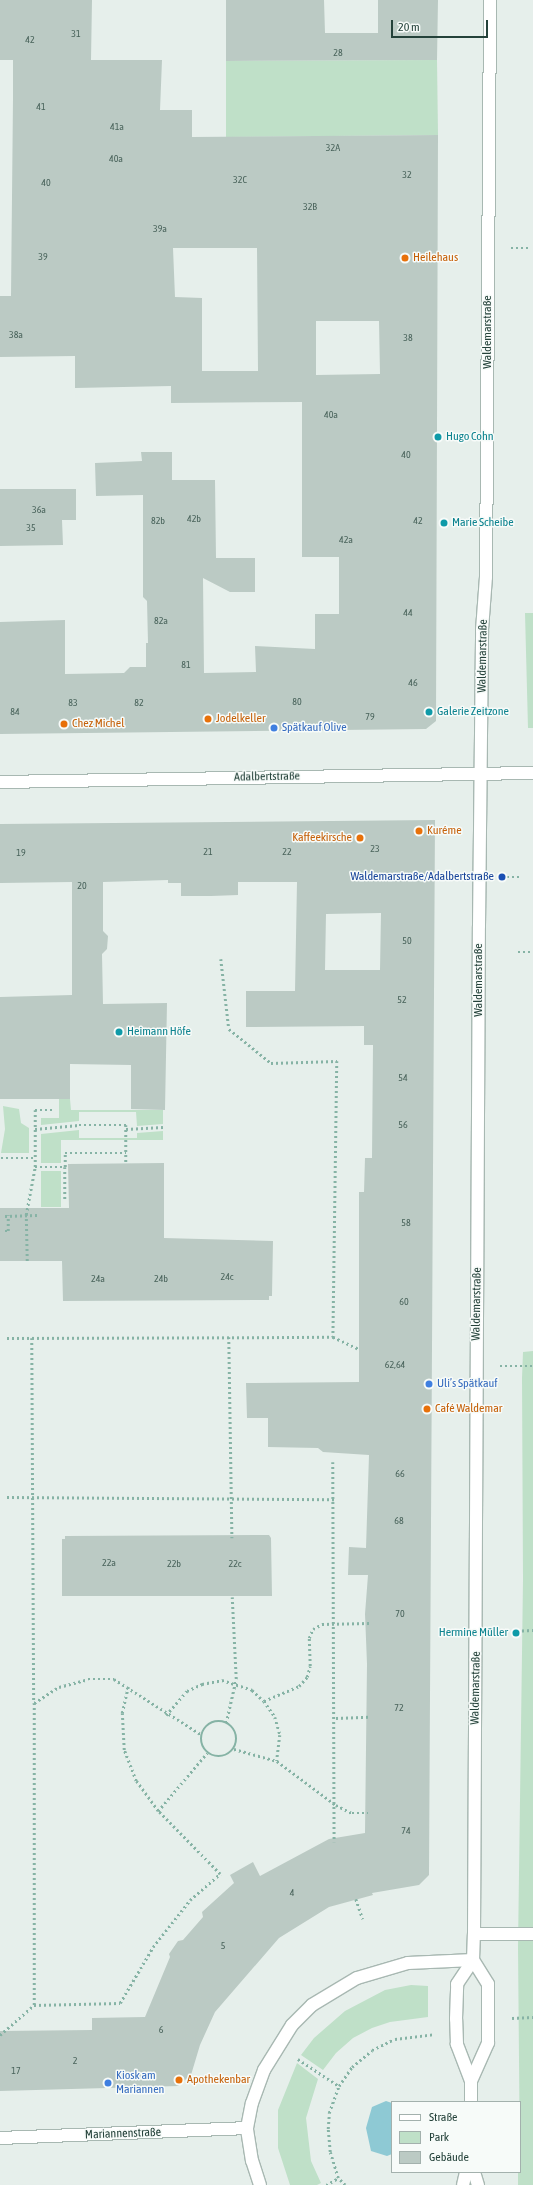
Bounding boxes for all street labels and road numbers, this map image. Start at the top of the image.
street label: Waldemarstraße [481,295,495,369]
street label: Waldemarstraße [475,619,491,693]
street label: Adalbertstraße [234,769,300,785]
street label: Waldemarstraße [472,943,486,1017]
street label: Waldemarstraße [469,1267,485,1341]
street label: Waldemarstraße [468,1651,484,1725]
street label: Mariannenstraße [85,2125,161,2143]

